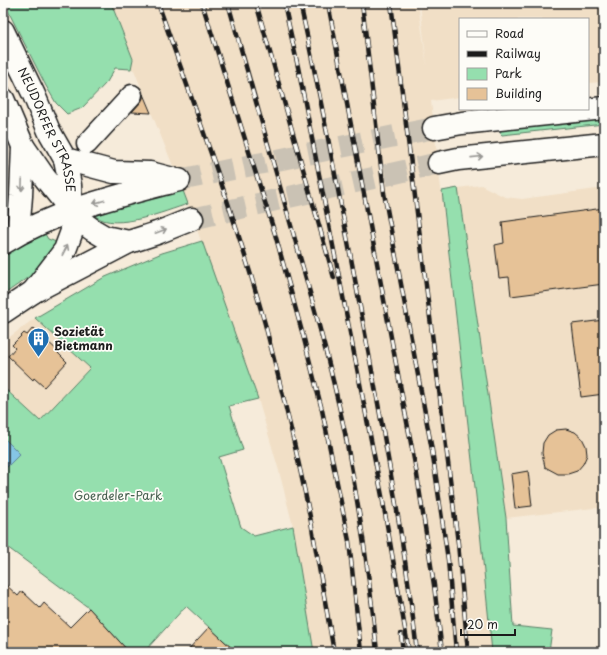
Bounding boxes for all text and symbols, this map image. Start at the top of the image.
legend [459,18,589,110]
text: Road [495,24,524,42]
text: Railway [495,44,541,62]
street label: NEUDORFER STRASSE [14,64,80,193]
text: Park [495,64,522,82]
text: Building [495,84,542,102]
one-way arrow [470,154,483,161]
one-way arrow [18,178,25,191]
one-way arrow [93,199,106,206]
one-way arrow [154,227,166,235]
one-way arrow [61,244,69,256]
place label: Sozietät Bietmann [54,322,113,354]
building icon: Sozietät Bietmann [25,326,51,359]
park label: Goerdeler-Park [74,486,162,504]
scale bar [461,611,515,637]
text: 20 m [467,615,498,633]

